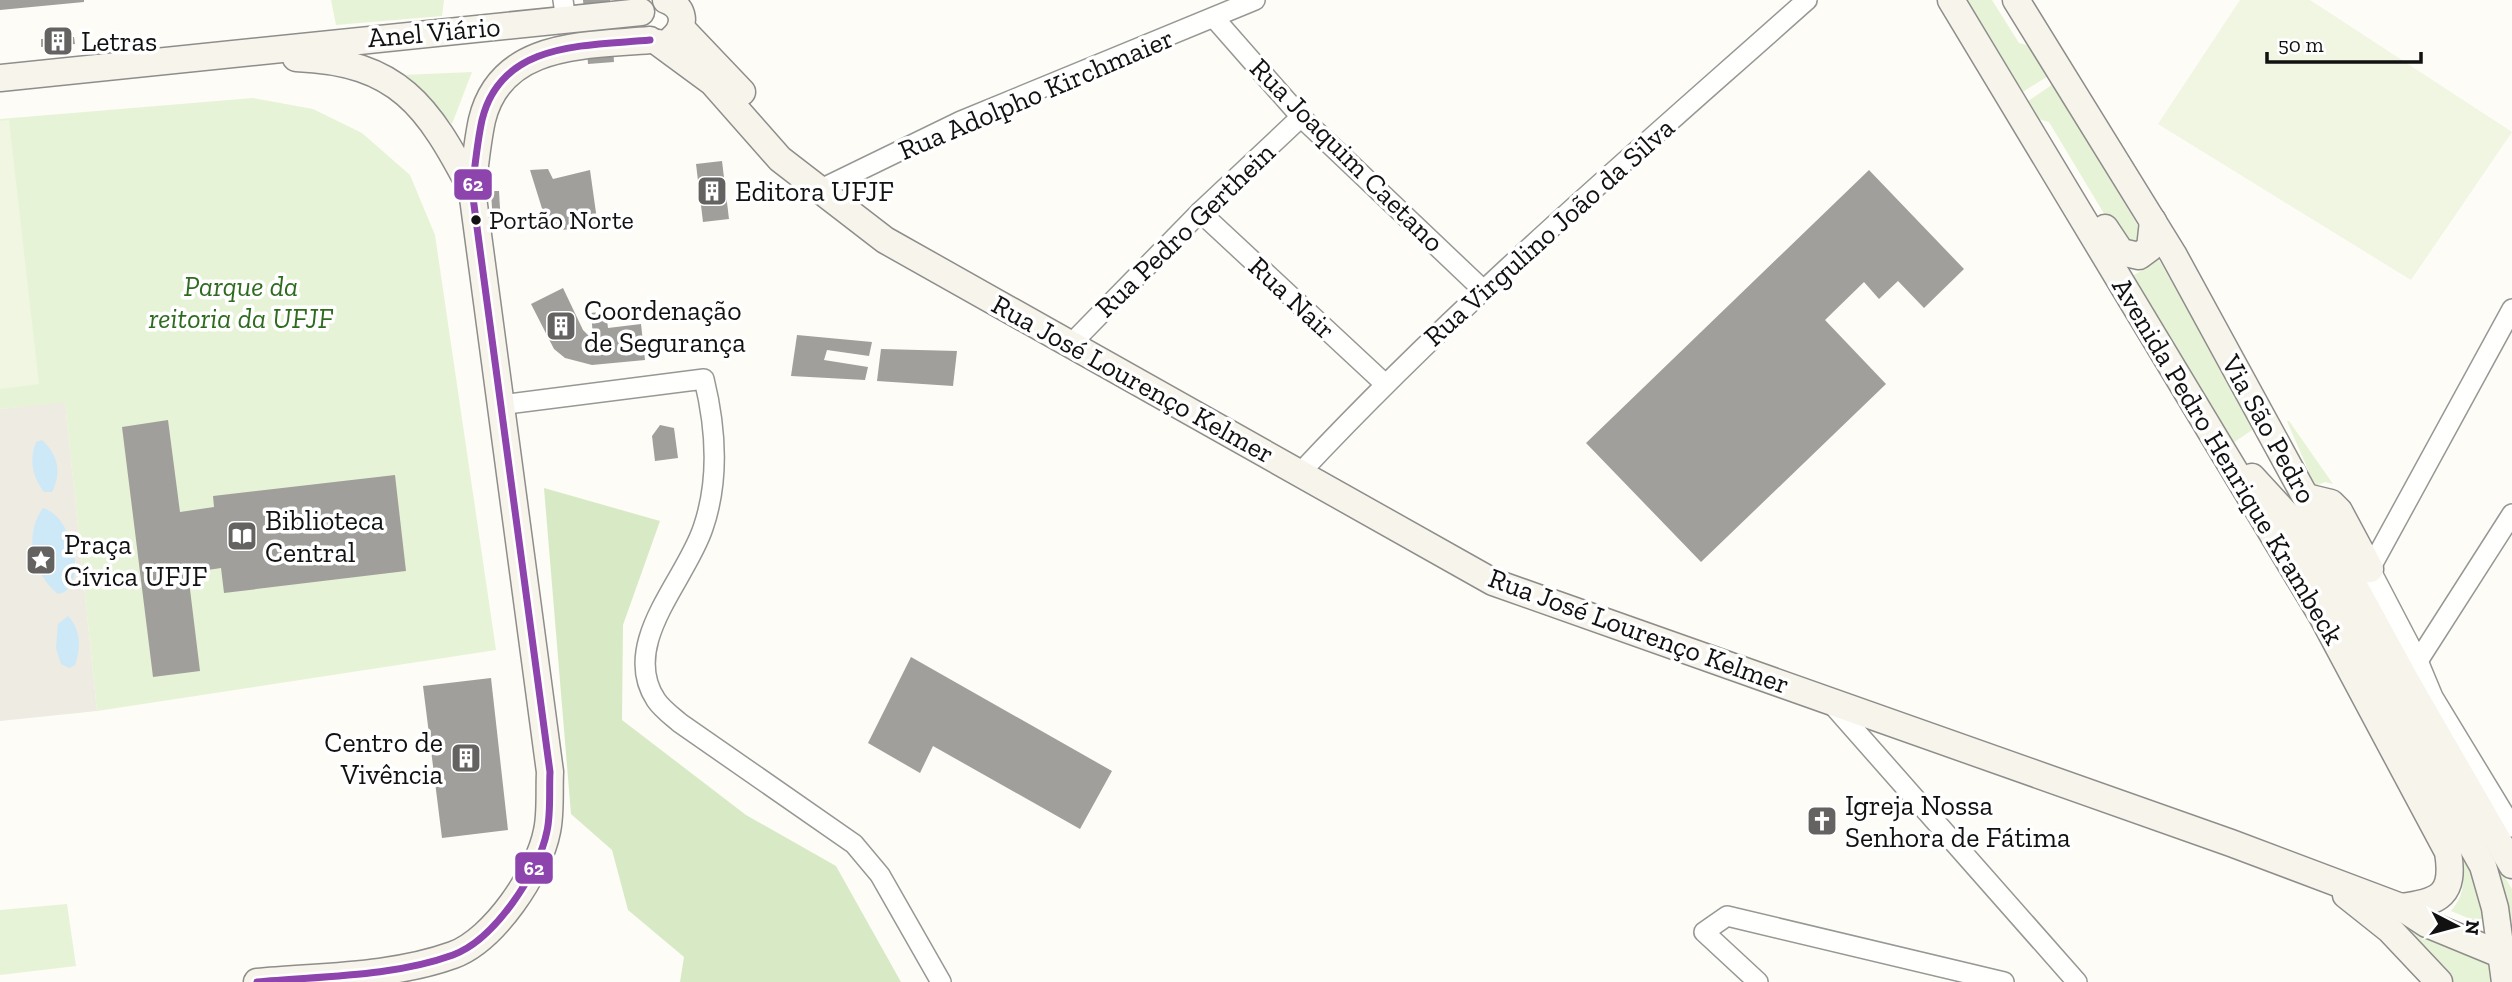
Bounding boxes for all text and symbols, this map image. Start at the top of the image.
street label: Anel Viário [366,10,502,54]
street label: Rua Adolpho Kirchmaier [894,21,1178,167]
scale bar [2267,21,2421,65]
building icon: Letras [41,24,75,58]
place label: Letras [81,25,157,58]
text: 50 m [2278,32,2324,57]
street label: Rua Joaquim Caetano [1243,51,1451,259]
street label: Rua Virgulino João da Silva [1417,111,1681,353]
street label: Rua Pedro Gerthein [1088,136,1282,324]
line badge: 62 [453,168,493,201]
text: 62 [463,173,483,196]
building icon: Editora UFJF [695,174,729,208]
place label: Editora UFJF [735,175,894,208]
place label: Portão Norte [489,204,634,236]
marker: Portão Norte [469,213,483,227]
street label: Rua Nair [1242,250,1342,346]
park label: Parque da reitoria da UFJF [148,270,334,335]
street label: Avenida Pedro Henrique Krambeck [2105,272,2351,651]
street label: Rua José Lourenço Kelmer [986,288,1280,470]
place label: Coordenação de Segurança [584,294,746,359]
building icon: Coordenação de Segurança [544,309,578,343]
street label: Via São Pedro [2214,348,2323,509]
place label: Biblioteca Central [265,504,385,569]
library icon: Biblioteca Central [225,519,259,553]
place label: Praça Cívica UFJF [64,528,207,593]
place icon: Praça Cívica UFJF [24,543,58,577]
street label: Rua José Lourenço Kelmer [1484,561,1794,701]
place label: Centro de Vivência [324,726,443,791]
building icon: Centro de Vivência [449,741,483,775]
place label: Igreja Nossa Senhora de Fátima [1845,789,2071,854]
church icon: Igreja Nossa Senhora de Fátima [1805,804,1839,838]
line badge: 62 [514,851,554,885]
text: 62 [524,857,544,880]
north arrow [2421,891,2491,961]
text: N [2460,919,2485,936]

